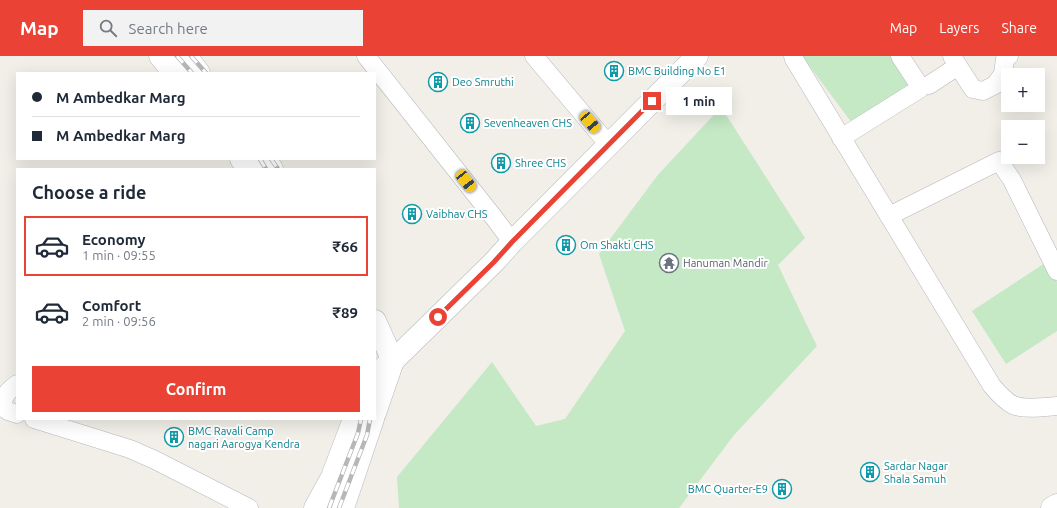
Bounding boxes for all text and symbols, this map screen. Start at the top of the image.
search box [83,10,363,46]
text: Map [20,17,59,39]
icon: search [97,17,119,39]
text: Search here [129,20,208,37]
text: Map [890,20,917,36]
text: Layers [939,20,979,36]
text: Share [1001,20,1037,36]
building icon: BMC Building No E1 [603,60,625,82]
place label: BMC Building No E1 [628,65,726,77]
map controls [1001,68,1045,164]
button: + [1001,68,1045,112]
building icon: Deo Smruthi [427,71,449,93]
place label: Deo Smruthi [452,76,514,88]
callout: 1 min [666,87,732,115]
text: M Ambedkar Marg [56,89,186,106]
route end [643,92,661,110]
text: 1 min [683,94,715,108]
car [578,109,602,135]
building icon: Sevenheaven CHS [459,112,481,134]
place label: Sevenheaven CHS [484,117,572,129]
button: − [1001,120,1045,164]
text: M Ambedkar Marg [56,127,186,144]
building icon: Shree CHS [490,152,512,174]
place label: Shree CHS [515,157,566,169]
car [454,168,478,194]
text: Choose a ride [32,182,146,202]
building icon: Vaibhav CHS [401,203,423,225]
place label: Vaibhav CHS [426,208,488,220]
icon: car [34,228,70,264]
text: Economy [82,231,146,248]
building icon: Om Shakti CHS [555,234,577,256]
text: ₹66 [333,238,358,255]
place label: Om Shakti CHS [580,239,654,251]
text: 1 min · 09:55 [82,248,156,262]
temple icon: Hanuman Mandir [658,252,680,274]
place label: Hanuman Mandir [683,257,768,269]
icon: car [34,294,70,330]
text: Comfort [82,297,141,314]
text: ₹89 [333,304,358,321]
route start [429,308,447,326]
text: 2 min · 09:56 [82,314,156,328]
button: Confirm [32,366,360,412]
place label: BMC Ravali Camp nagari Aarogya Kendra [188,425,300,450]
building icon: BMC Ravali Camp nagari Aarogya Kendra [163,426,185,448]
place label: Sardar Nagar Shala Samuh [884,460,949,485]
building icon: Sardar Nagar Shala Samuh [859,461,881,483]
building icon: BMC Quarter-E9 [771,478,793,500]
place label: BMC Quarter-E9 [688,483,768,495]

